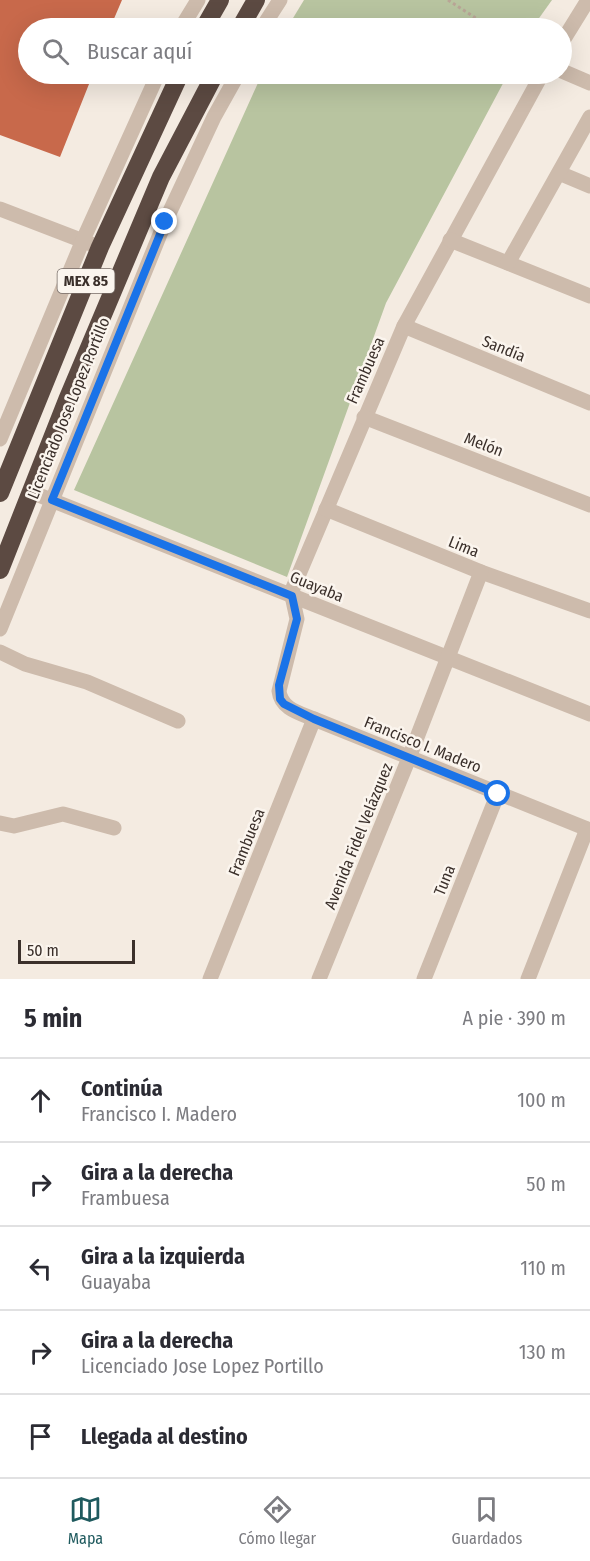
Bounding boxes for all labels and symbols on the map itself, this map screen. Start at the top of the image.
route end [151,208,177,234]
road number: MEX 85 [58,269,115,293]
street label: Licenciado Jose Lopez Portillo [23,315,114,502]
street label: Sandía [479,331,528,366]
street label: Frambuesa [342,334,389,407]
street label: Melón [462,428,506,461]
street label: Lima [446,532,482,561]
street label: Guayaba [287,567,347,606]
street label: Francisco I. Madero [361,712,484,777]
street label: Avenida Fidel Velázquez [320,760,396,912]
route start [484,780,510,806]
street label: Frambuesa [224,806,269,879]
street label: Tuna [430,862,459,898]
scale bar [18,937,135,965]

